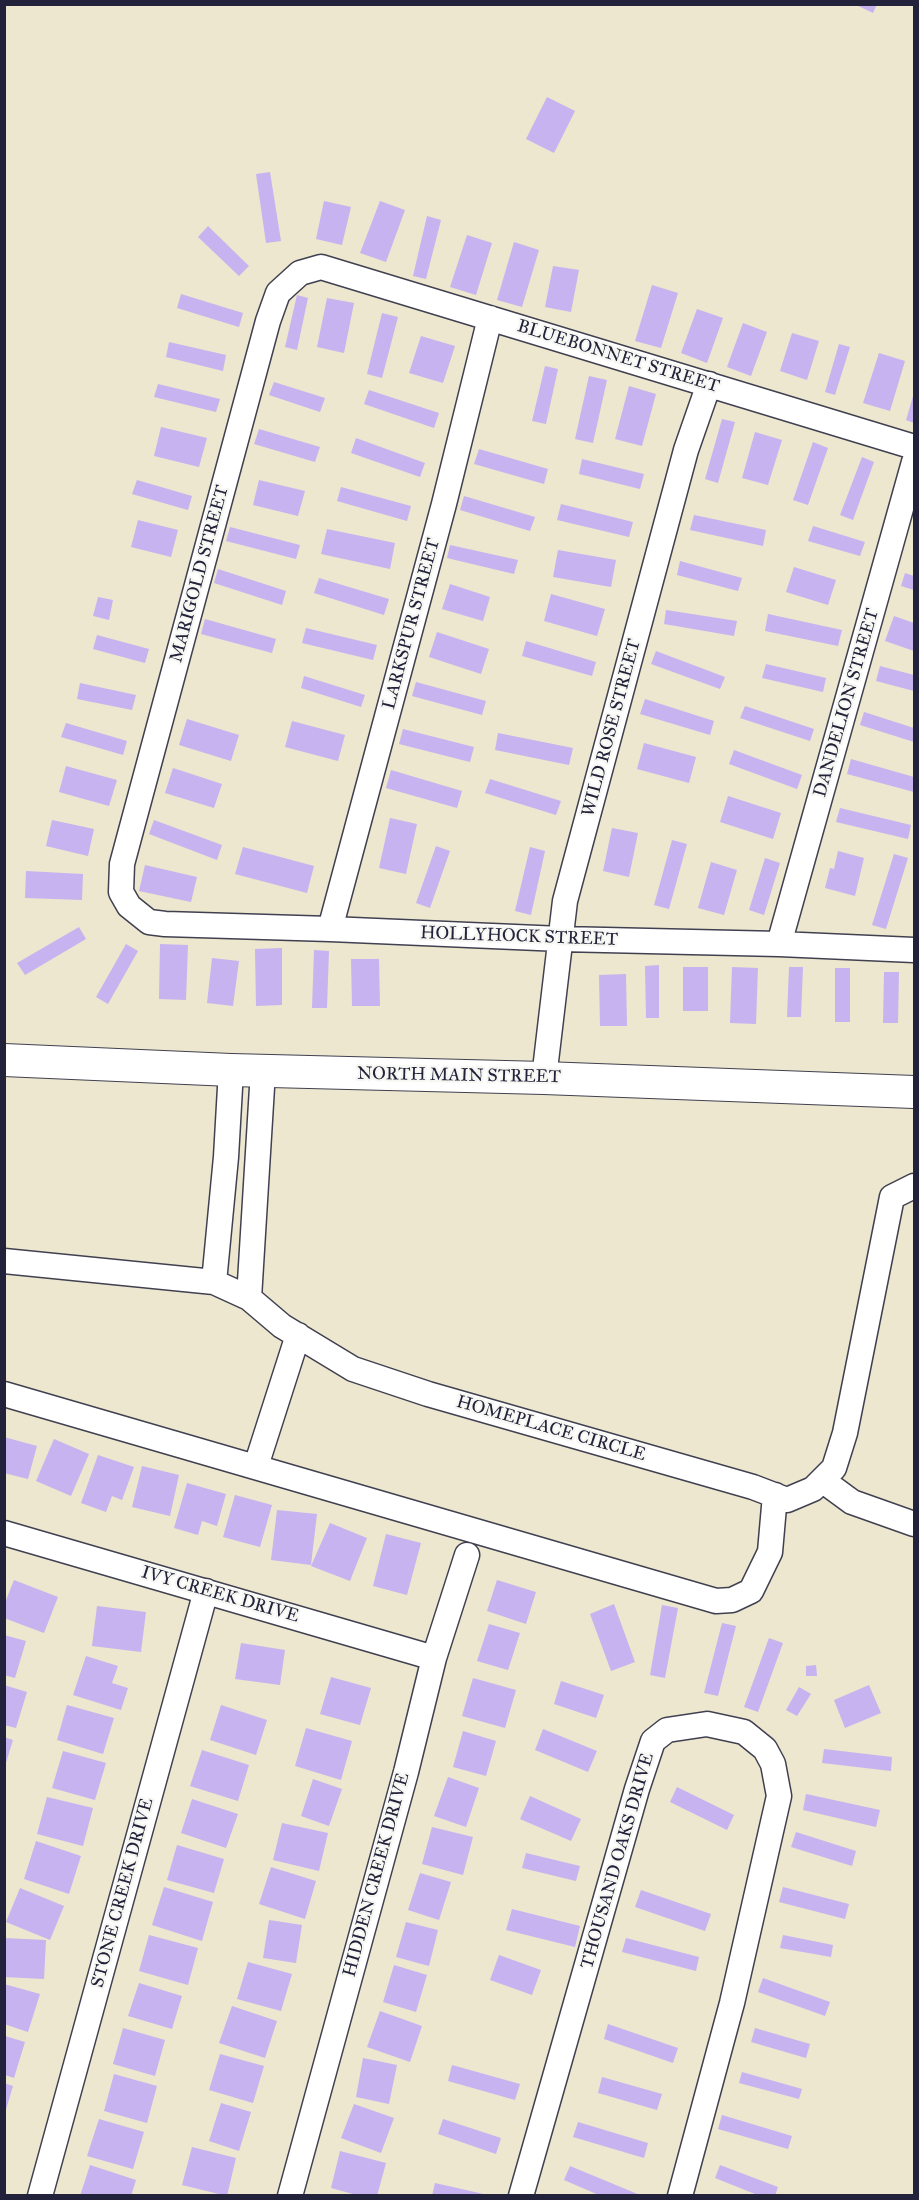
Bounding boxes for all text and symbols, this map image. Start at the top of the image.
street label: BLUEBONNET STREET [514,316,722,398]
street label: MARIGOLD STREET [166,483,234,665]
street label: LARKSPUR STREET [379,536,445,712]
street label: DANDELION STREET [810,606,884,800]
street label: WILD ROSE STREET [578,637,646,819]
street label: HOLLYHOCK STREET [420,923,618,951]
street label: NORTH MAIN STREET [357,1063,561,1089]
street label: HOMEPLACE CIRCLE [454,1392,648,1466]
street label: IVY CREEK DRIVE [139,1562,301,1628]
street label: THOUSAND OAKS DRIVE [577,1751,659,1971]
street label: HIDDEN CREEK DRIVE [339,1771,415,1979]
street label: STONE CREEK DRIVE [87,1796,159,1990]

